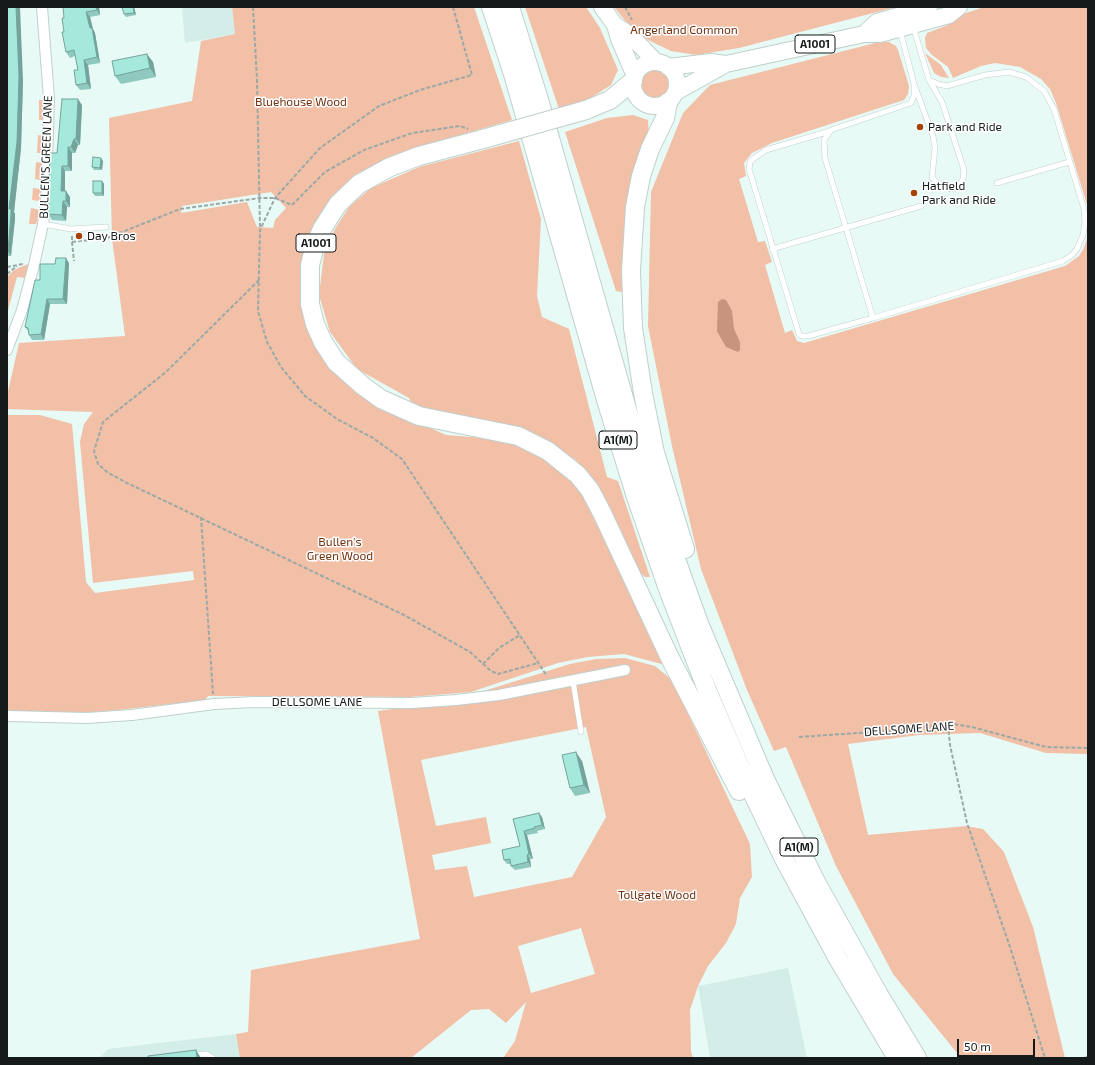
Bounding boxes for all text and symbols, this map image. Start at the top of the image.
park label: Angerland Common [630,23,738,37]
road number: A1001 [795,35,835,53]
street label: BULLEN'S GREEN LANE [37,95,55,219]
park label: Bluehouse Wood [255,95,347,109]
place label: Park and Ride [928,120,1002,134]
marker: Park and Ride [915,122,925,132]
place label: Hatfield Park and Ride [922,179,996,207]
marker: Hatfield Park and Ride [909,188,919,198]
place label: Day Bros [87,229,136,243]
marker: Day Bros [74,231,84,241]
road number: A1001 [296,234,336,252]
road number: A1(M) [599,431,637,449]
park label: Bullen's Green Wood [307,535,373,563]
street label: DELLSOME LANE [272,695,362,709]
street label: DELLSOME LANE [863,719,955,739]
road number: A1(M) [780,838,818,856]
park label: Tollgate Wood [618,888,696,902]
scale bar [959,1031,1037,1057]
text: 50 m [964,1039,991,1053]

